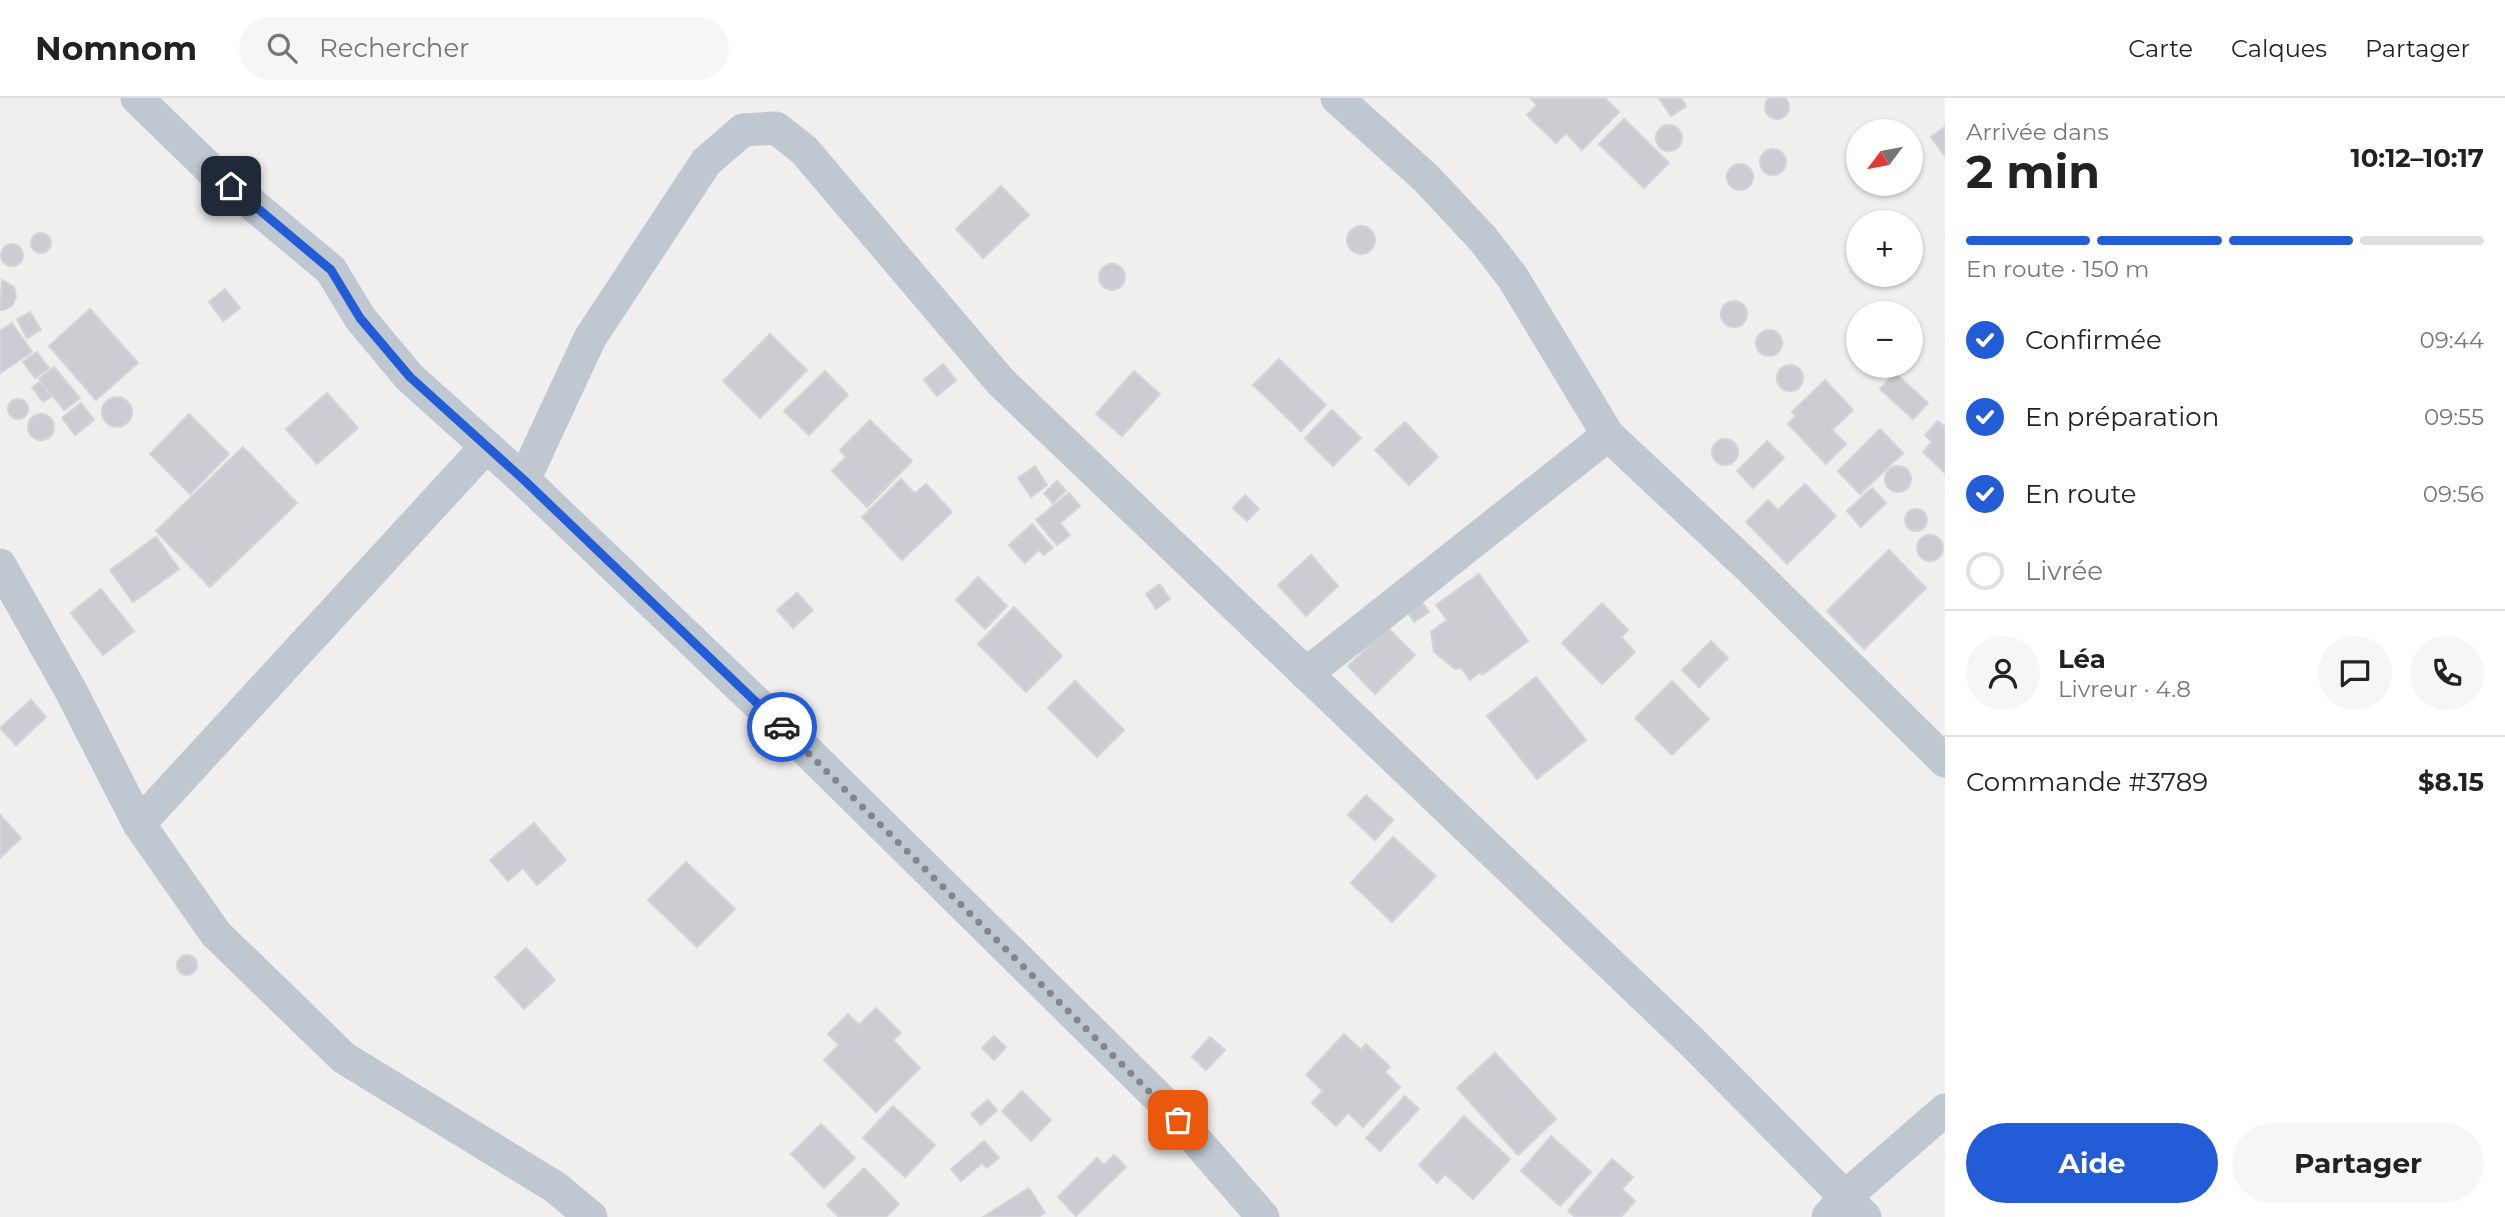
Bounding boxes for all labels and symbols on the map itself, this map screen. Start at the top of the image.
north arrow [1846,119,1923,196]
pin [201,156,261,216]
courier [747,692,817,762]
pin [1148,1090,1208,1150]

